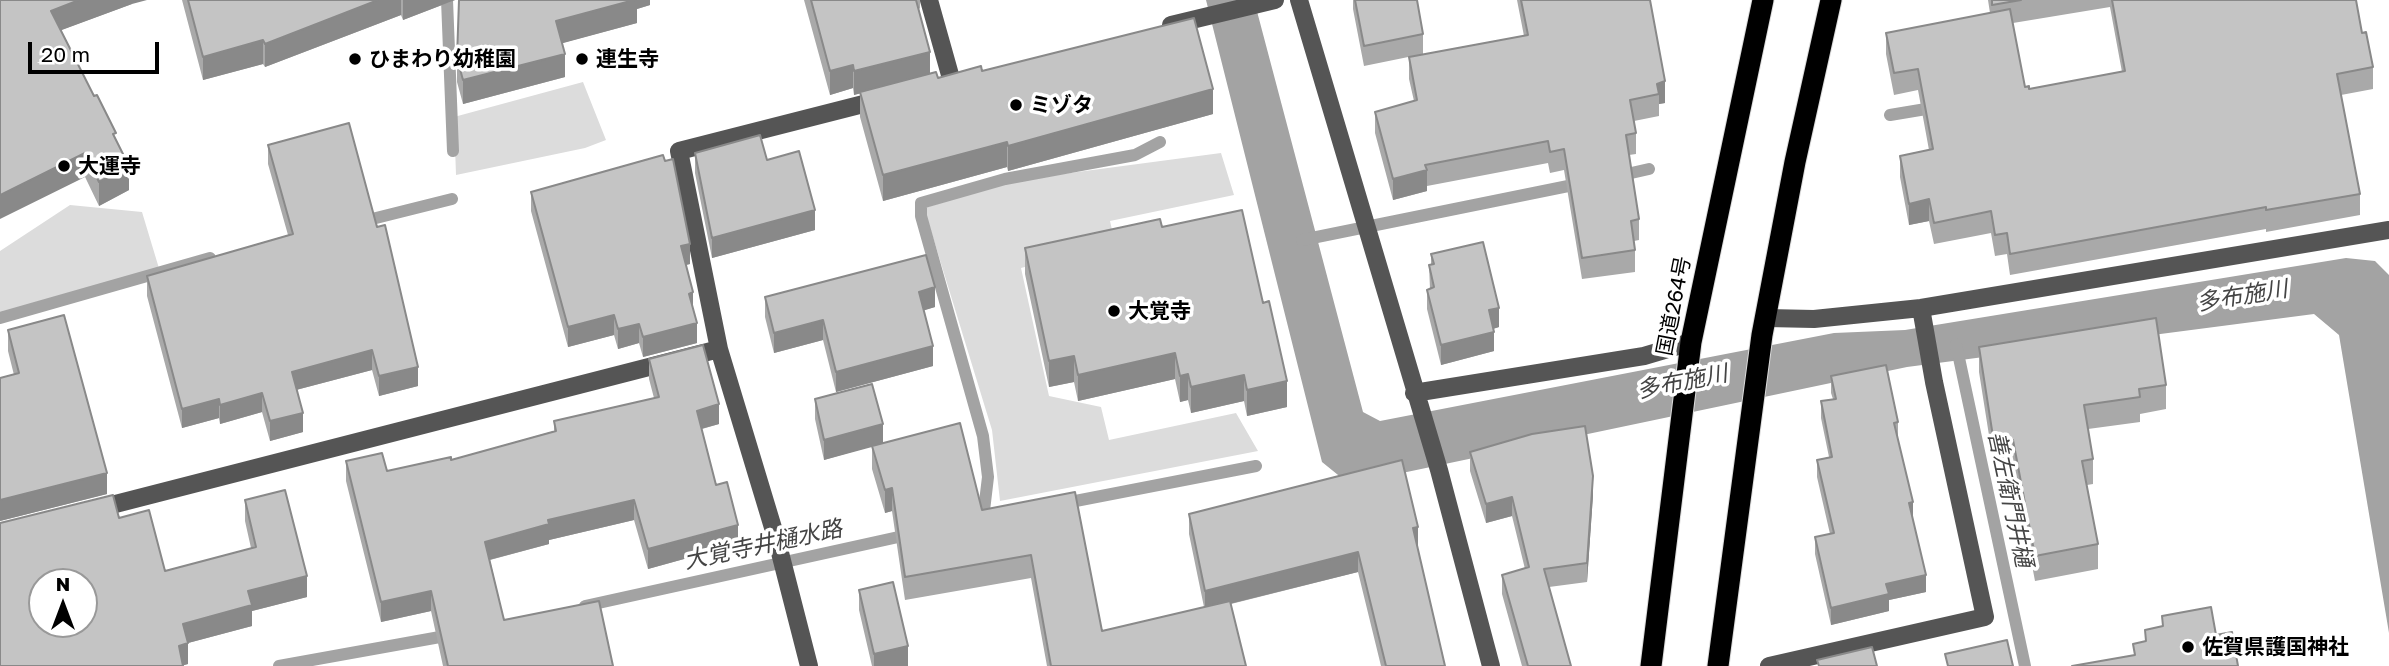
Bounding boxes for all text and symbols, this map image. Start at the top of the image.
scale bar [32,28,163,72]
text: 20 m [41,41,90,67]
place label: ひまわり幼稚園 [369,46,516,72]
place label: 連生寺 [596,46,659,72]
marker: ひまわり幼稚園 [347,51,363,67]
marker: 連生寺 [574,51,590,67]
place label: ミゾタ [1030,92,1093,118]
marker: ミゾタ [1008,97,1024,113]
place label: 大運寺 [78,153,141,179]
marker: 大運寺 [56,158,72,174]
street label: 国道264号 [1652,254,1696,358]
water label: 多布施川 [2194,275,2290,317]
place label: 大覚寺 [1128,298,1191,324]
marker: 大覚寺 [1106,303,1122,319]
water label: 多布施川 [1634,360,1730,404]
water label: 善左衛門井樋 [1982,429,2038,569]
water label: 大覚寺井樋水路 [681,515,845,575]
north arrow [28,568,98,638]
text: N [56,572,70,595]
place label: 佐賀県護国神社 [2202,634,2349,660]
marker: 佐賀県護国神社 [2180,639,2196,655]

